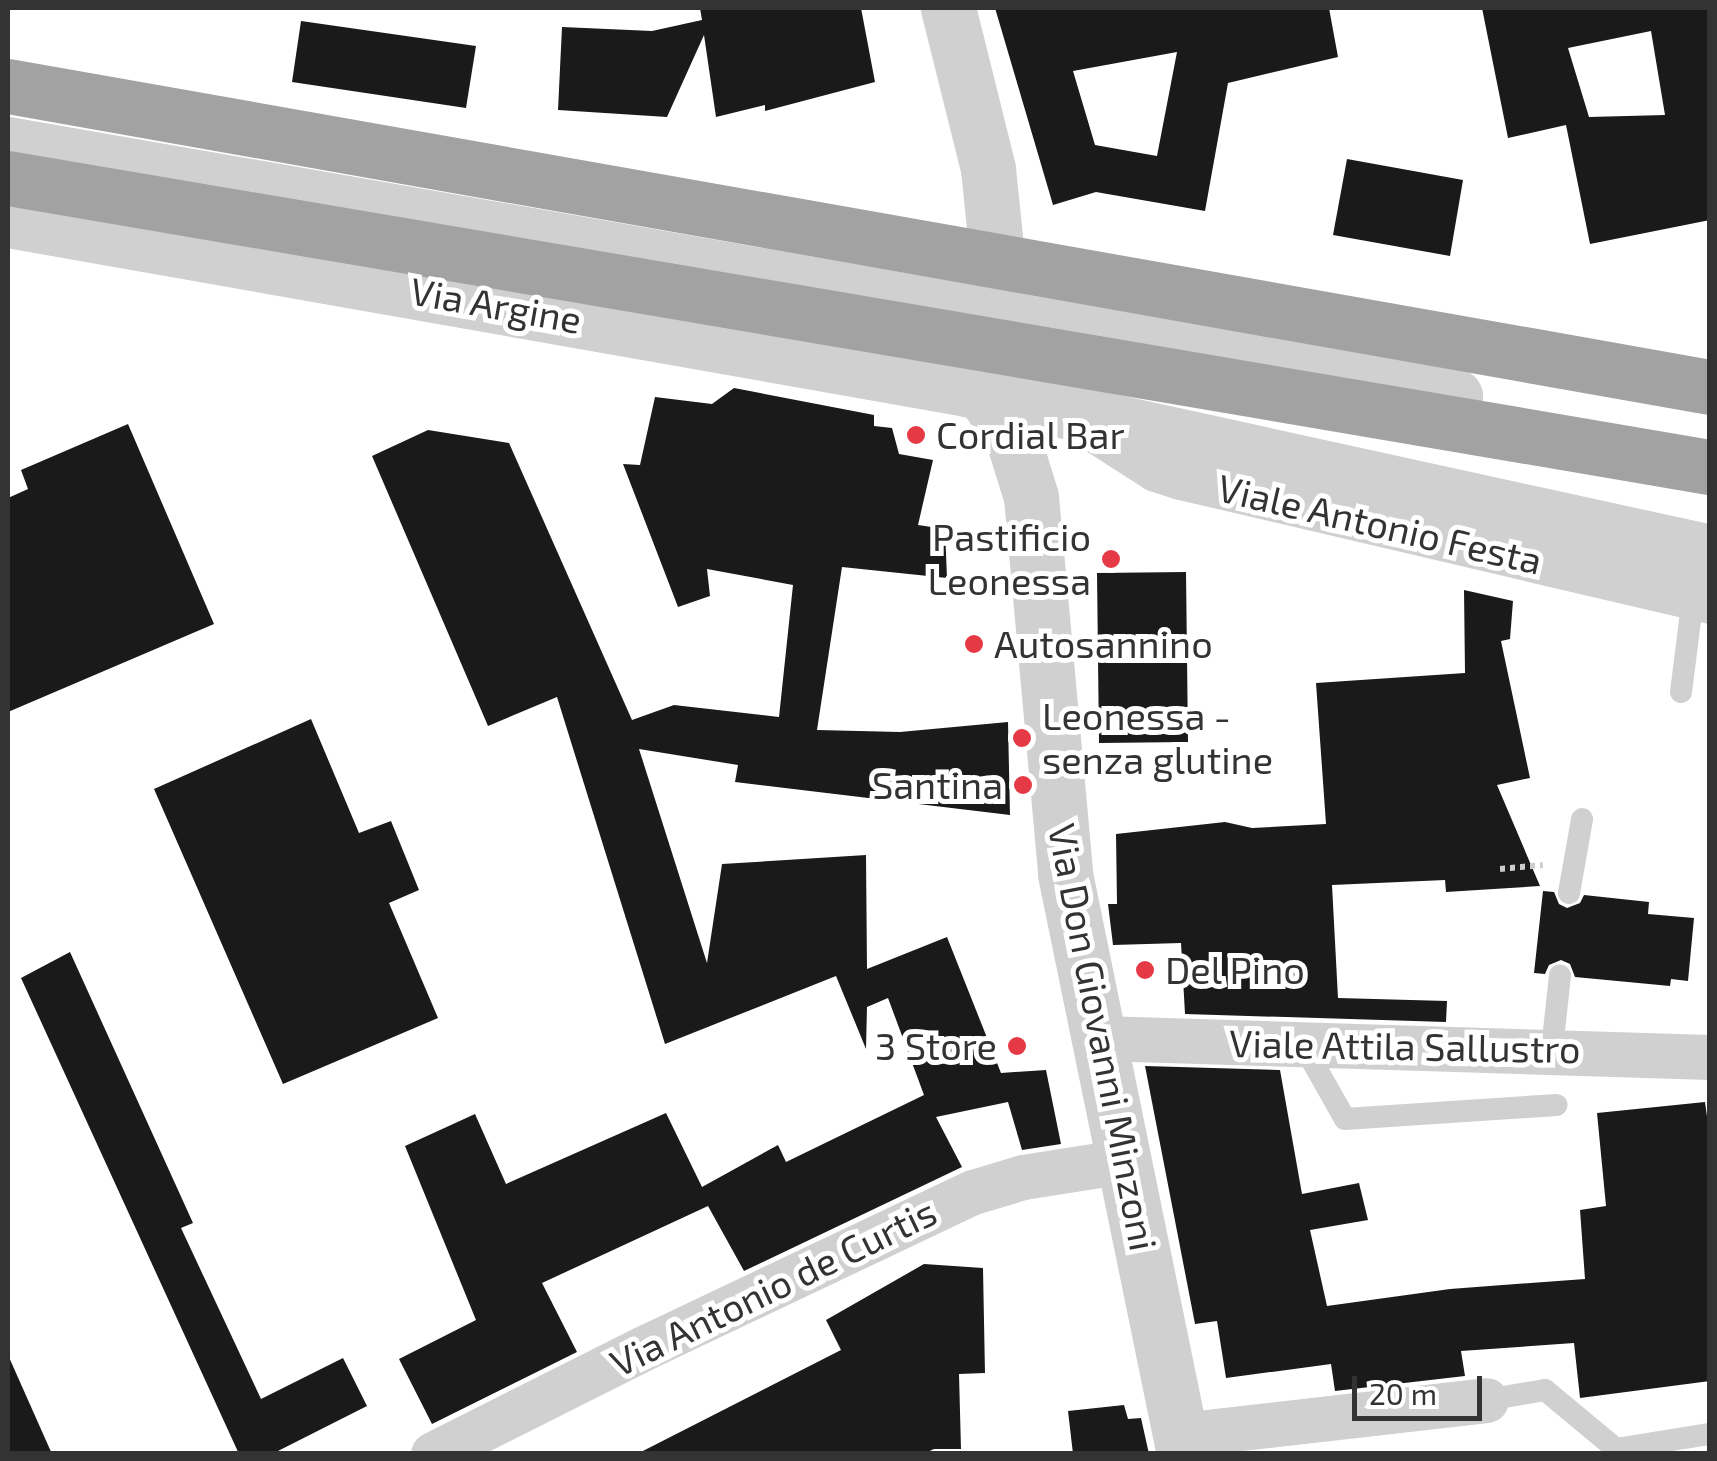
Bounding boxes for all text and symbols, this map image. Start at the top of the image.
street label: Via Argine [406,267,586,343]
place label: Cordial Bar [936,412,1126,458]
marker: Cordial Bar [905,424,927,446]
street label: Viale Antonio Festa [1213,464,1547,584]
place label: Pastificio Leonessa [928,514,1091,604]
marker: Pastificio Leonessa [1100,548,1122,570]
place label: Autosannino [994,621,1213,667]
marker: Autosannino [963,633,985,655]
place label: Leonessa - senza glutine [1042,693,1273,782]
marker: Leonessa - senza glutine [1011,727,1033,749]
place label: Santina [872,762,1003,808]
marker: Santina [1012,774,1034,796]
street label: Via Don Giovanni Minzoni [1039,820,1167,1254]
place label: Del Pino [1165,947,1306,993]
marker: Del Pino [1134,959,1156,981]
street label: Viale Attila Sallustro [1228,1020,1582,1072]
place label: 3 Store [875,1023,997,1069]
marker: 3 Store [1006,1035,1028,1057]
street label: Via Antonio de Curtis [602,1188,944,1386]
scale bar [1357,1356,1487,1418]
text: 20 m [1369,1375,1437,1411]

